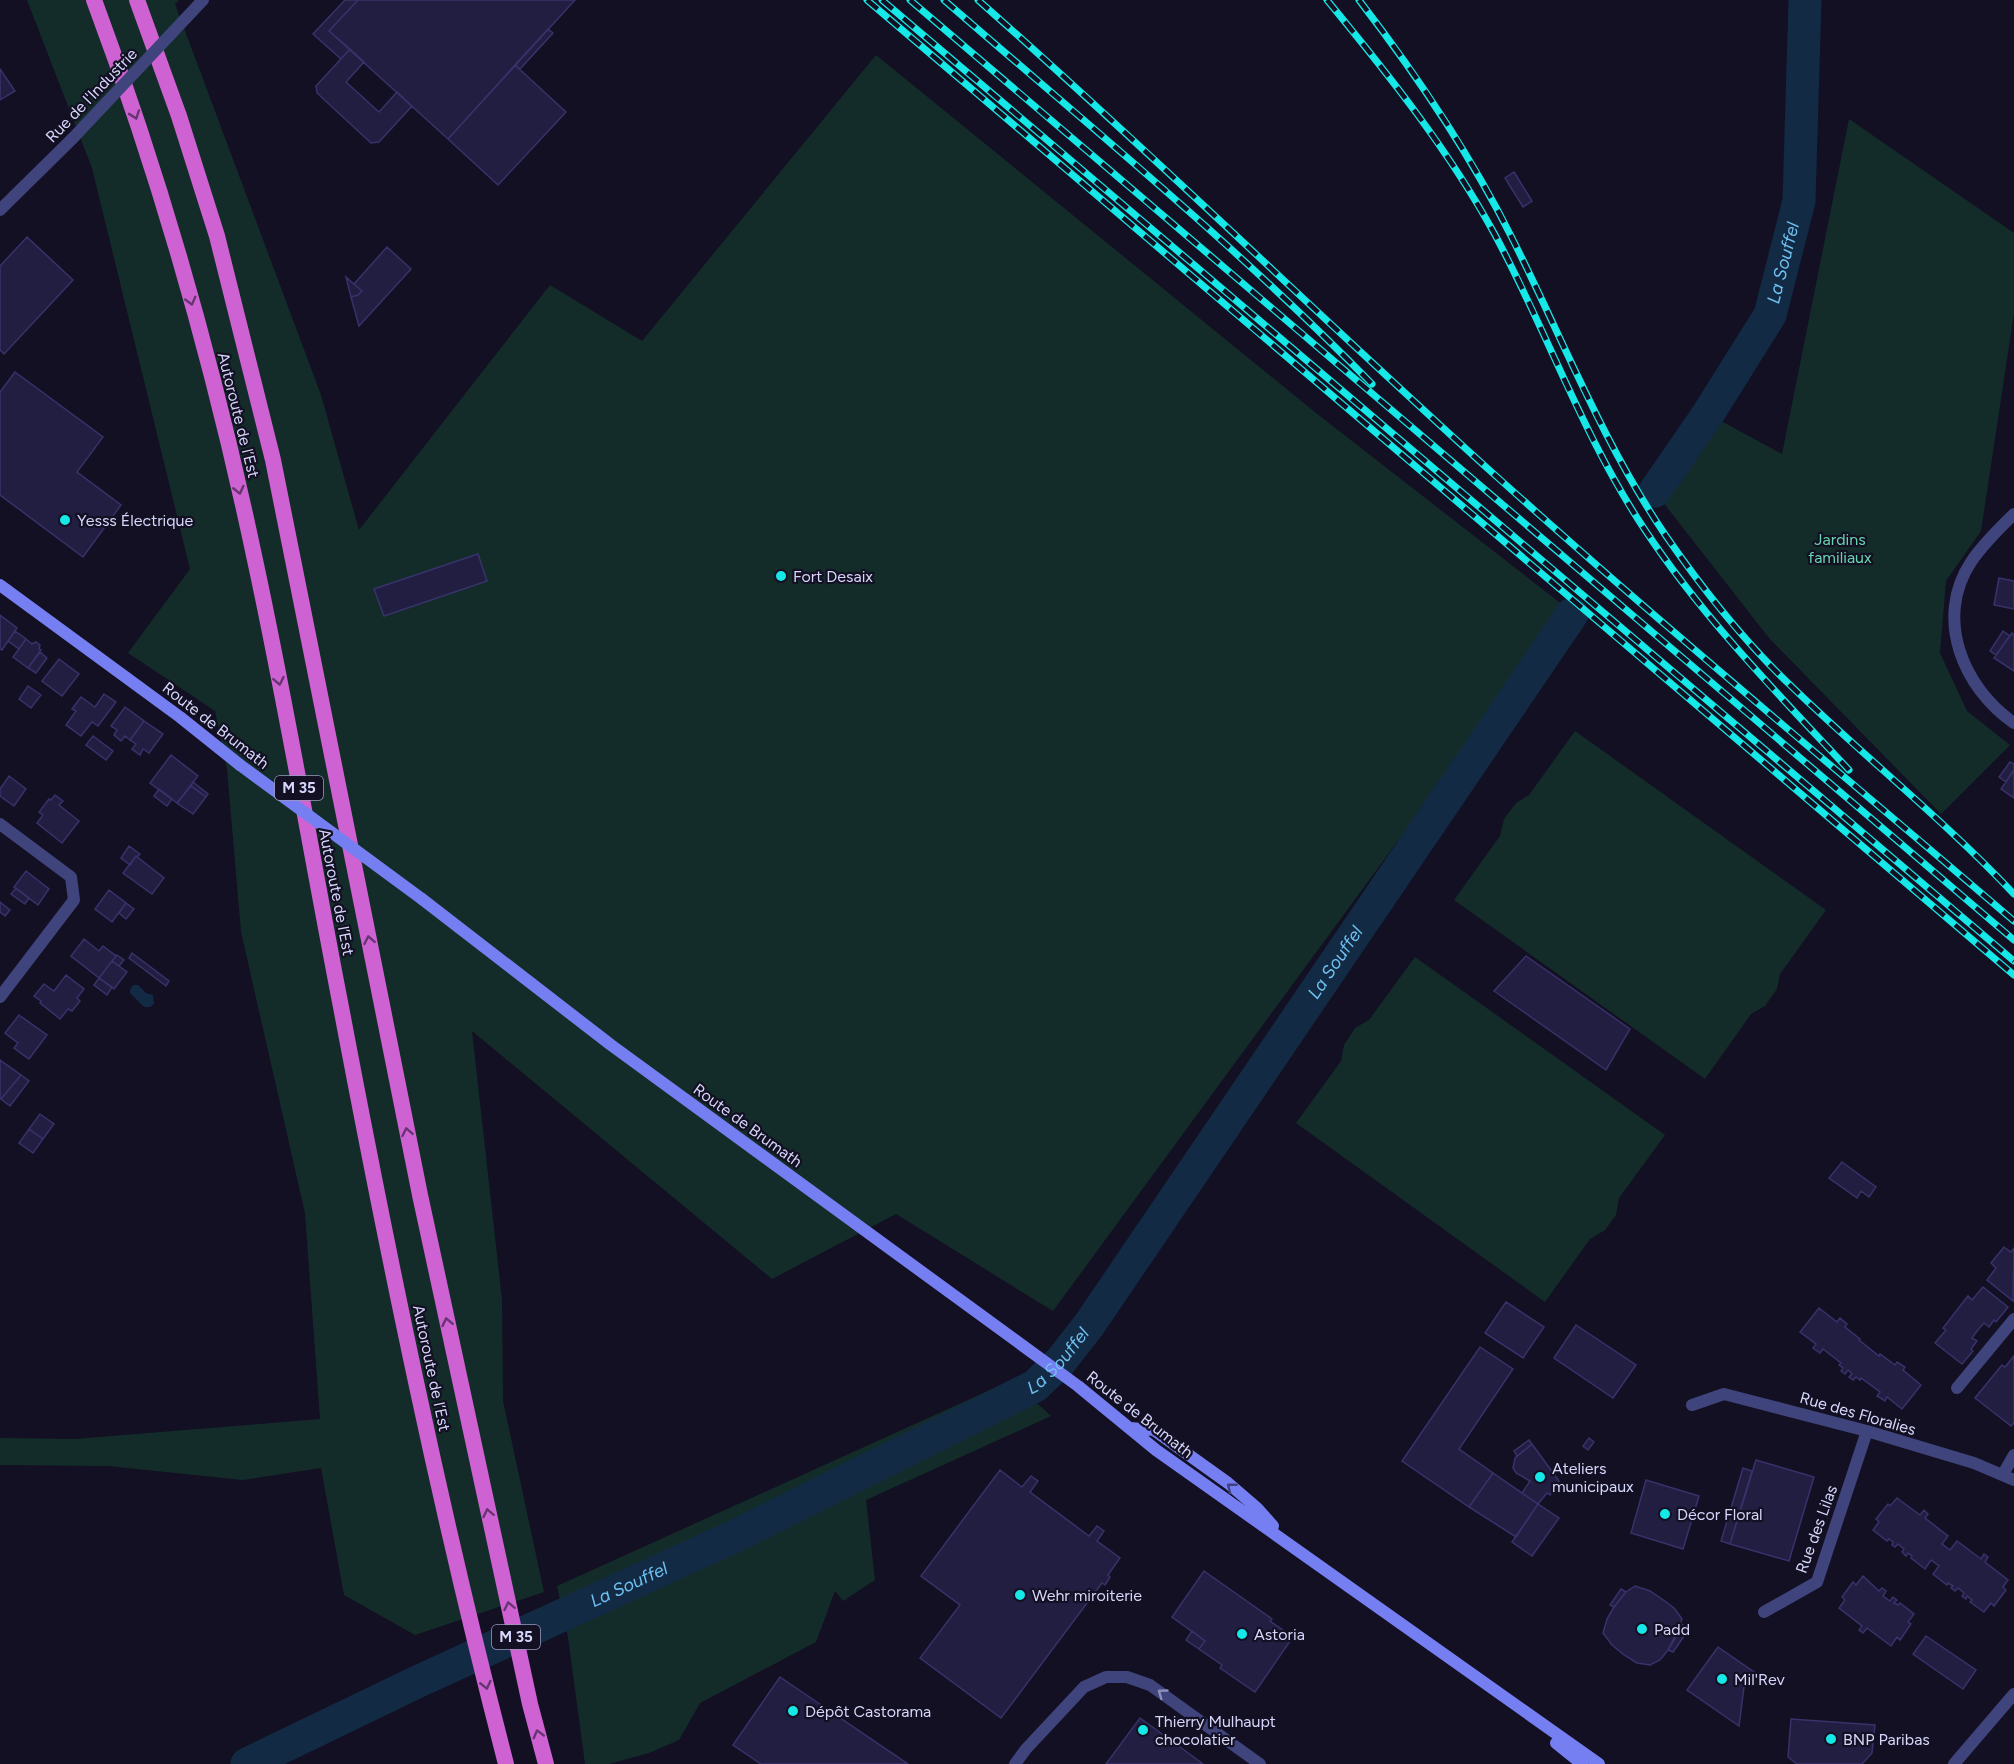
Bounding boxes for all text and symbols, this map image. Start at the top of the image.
street label: Rue de l'Industrie [42,44,141,146]
one-way arrow [128,109,140,119]
water label: La Souffel [1762,219,1804,306]
one-way arrow [184,295,196,306]
street label: Autoroute de l’Est [214,350,263,480]
one-way arrow [232,485,245,495]
place label: Yesss Électrique [77,511,193,530]
marker: Yesss Électrique [58,513,72,527]
park label: Jardins familiaux [1808,530,1872,567]
place label: Fort Desaix [793,567,873,586]
marker: Fort Desaix [774,569,788,583]
one-way arrow [272,676,285,686]
street label: Route de Brumath [159,678,273,773]
road number: M 35 [275,776,323,800]
street label: Autoroute de l’Est [315,827,358,957]
water label: La Souffel [1303,921,1368,1003]
one-way arrow [363,936,376,946]
street label: Route de Brumath [690,1080,806,1171]
one-way arrow [401,1127,414,1137]
street label: Autoroute de l’Est [409,1303,454,1433]
one-way arrow [442,1318,455,1328]
water label: La Souffel [1023,1322,1094,1399]
street label: Route de Brumath [1083,1367,1197,1462]
street label: Rue des Floralies [1798,1388,1918,1439]
place label: Ateliers municipaux [1552,1459,1634,1496]
marker: Ateliers municipaux [1533,1470,1547,1484]
one-way arrow [1227,1483,1238,1494]
street label: Rue des Lilas [1792,1483,1841,1576]
place label: Décor Floral [1677,1505,1763,1524]
marker: Décor Floral [1658,1507,1672,1521]
one-way arrow [483,1508,496,1518]
water label: La Souffel [587,1557,672,1612]
place label: Wehr miroiterie [1032,1586,1142,1605]
marker: Wehr miroiterie [1013,1588,1027,1602]
one-way arrow [503,1601,516,1611]
place label: Padd [1654,1620,1690,1639]
marker: Padd [1635,1622,1649,1636]
road number: M 35 [492,1625,540,1649]
place label: Astoria [1254,1625,1305,1644]
marker: Astoria [1235,1627,1249,1641]
place label: Mil'Rev [1734,1670,1786,1689]
marker: Mil'Rev [1715,1672,1729,1686]
one-way arrow [479,1680,492,1690]
one-way arrow [1157,1689,1168,1700]
place label: Dépôt Castorama [805,1702,931,1721]
marker: Dépôt Castorama [786,1704,800,1718]
place label: Thierry Mulhaupt chocolatier [1155,1712,1276,1749]
marker: Thierry Mulhaupt chocolatier [1136,1723,1150,1737]
one-way arrow [533,1729,545,1740]
place label: BNP Paribas [1843,1730,1930,1749]
marker: BNP Paribas [1824,1732,1838,1746]

